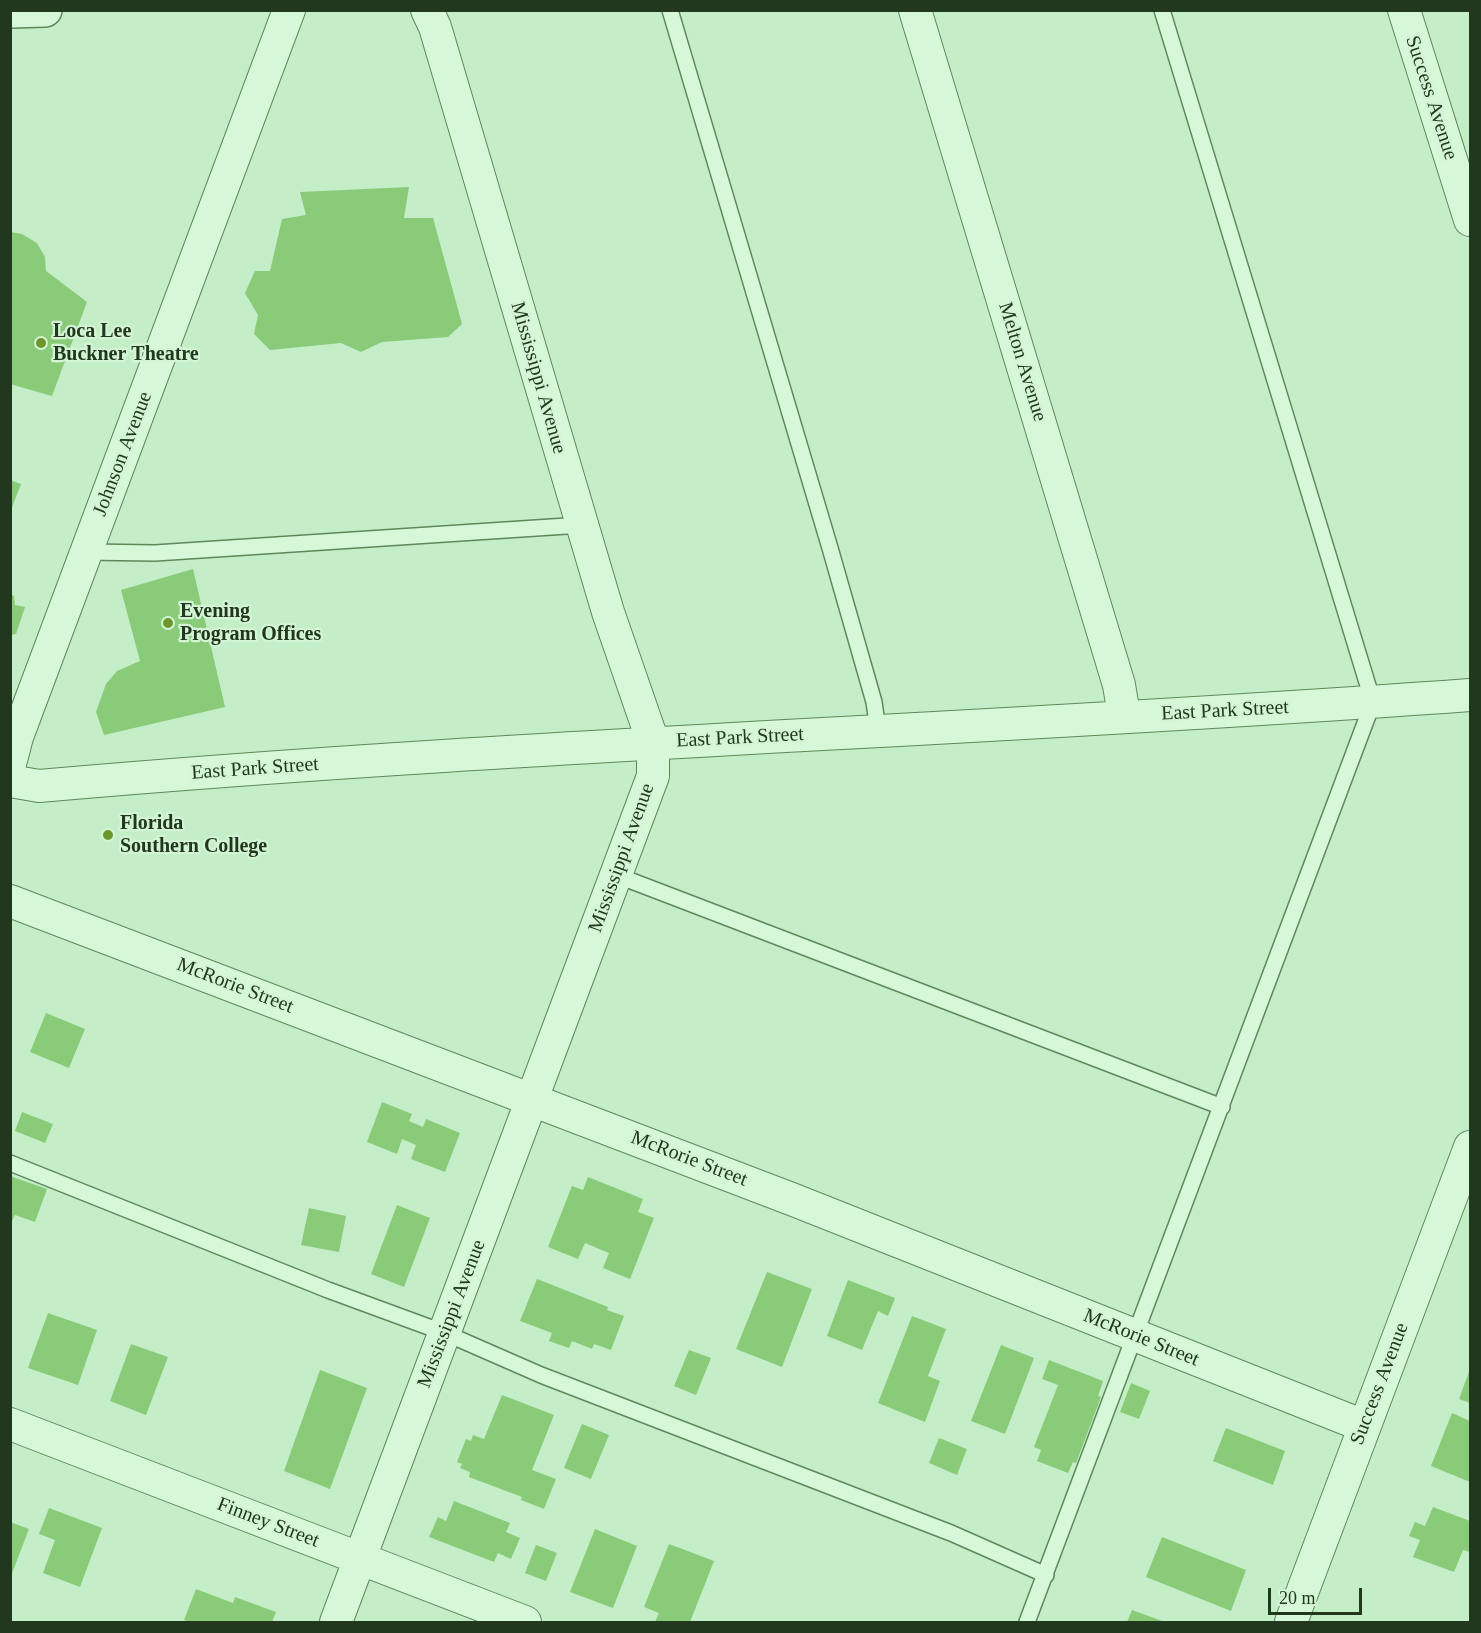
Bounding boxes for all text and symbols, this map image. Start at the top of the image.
street label: Success Avenue [1400,33,1462,163]
street label: Mississippi Avenue [505,299,571,457]
street label: Melton Avenue [992,299,1052,425]
place label: Loca Lee Buckner Theatre [53,320,199,367]
marker: Loca Lee Buckner Theatre [34,336,48,350]
street label: Johnson Avenue [88,388,158,520]
place label: Evening Program Offices [180,600,321,647]
marker: Evening Program Offices [161,616,175,630]
street label: East Park Street [1161,696,1289,726]
street label: East Park Street [676,723,804,753]
street label: East Park Street [190,753,320,785]
street label: Mississippi Avenue [584,780,660,936]
place label: Florida Southern College [120,812,267,859]
marker: Florida Southern College [101,828,115,842]
street label: McRorie Street [173,953,297,1019]
street label: McRorie Street [627,1126,751,1192]
street label: Mississippi Avenue [413,1236,491,1392]
street label: McRorie Street [1080,1304,1202,1372]
street label: Success Avenue [1346,1319,1414,1449]
street label: Finney Street [214,1493,322,1553]
scale bar [1271,1576,1366,1614]
text: 20 m [1279,1588,1316,1608]

